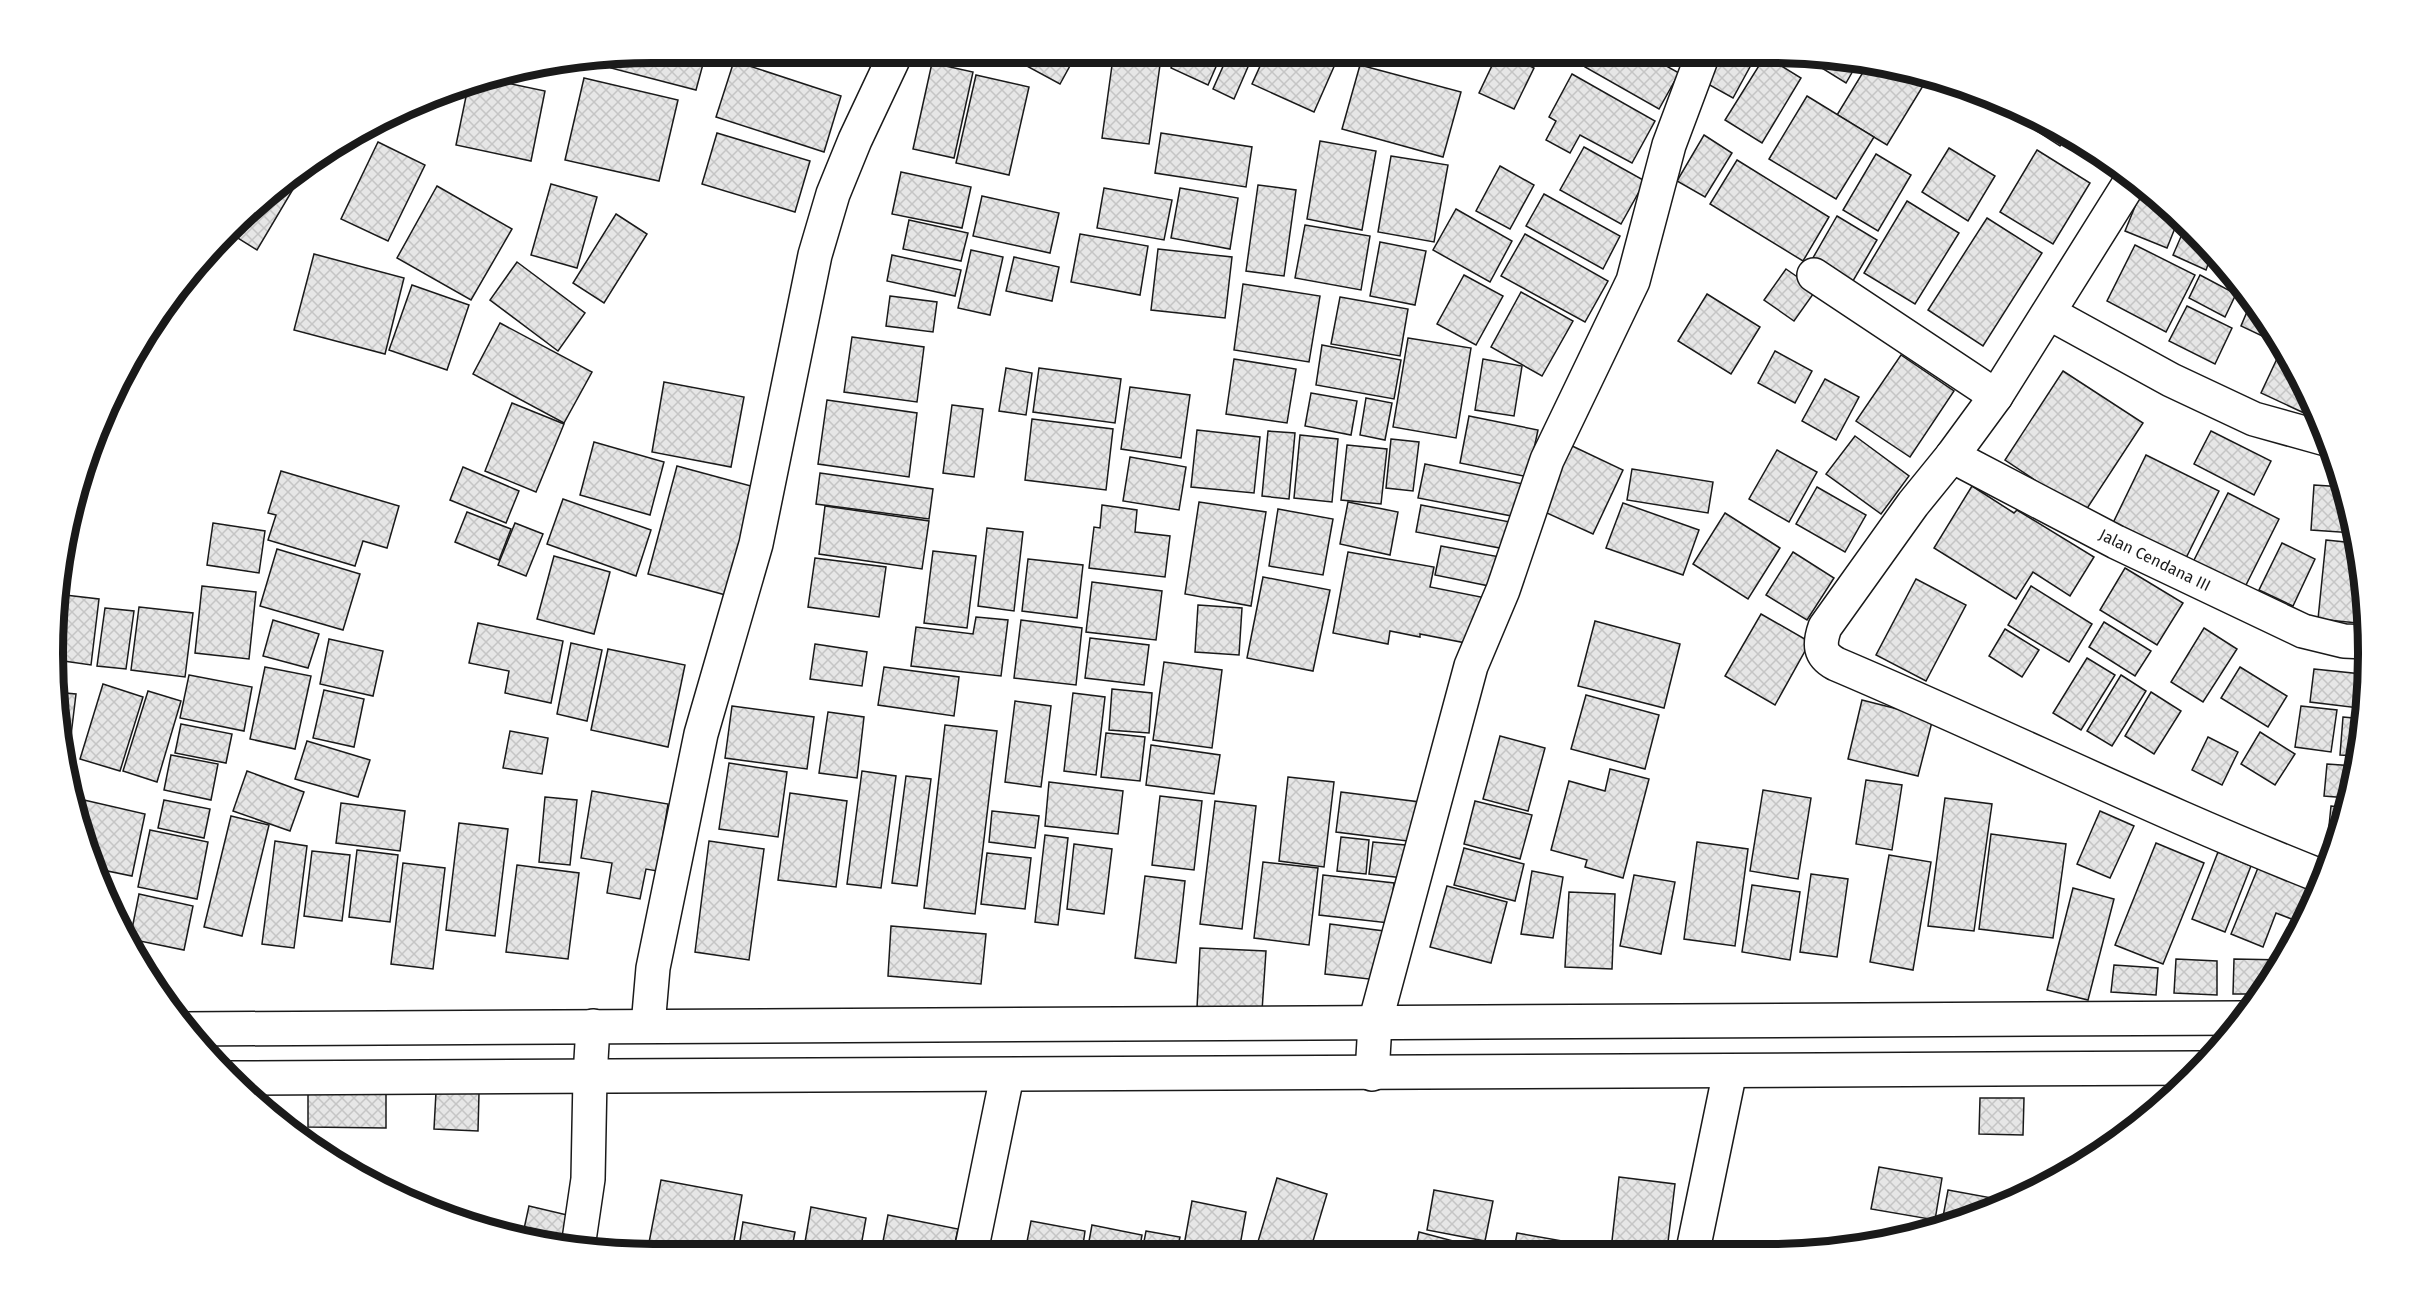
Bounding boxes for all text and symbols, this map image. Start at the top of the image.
street label: Jalan Cendana III [2096,525,2214,595]

